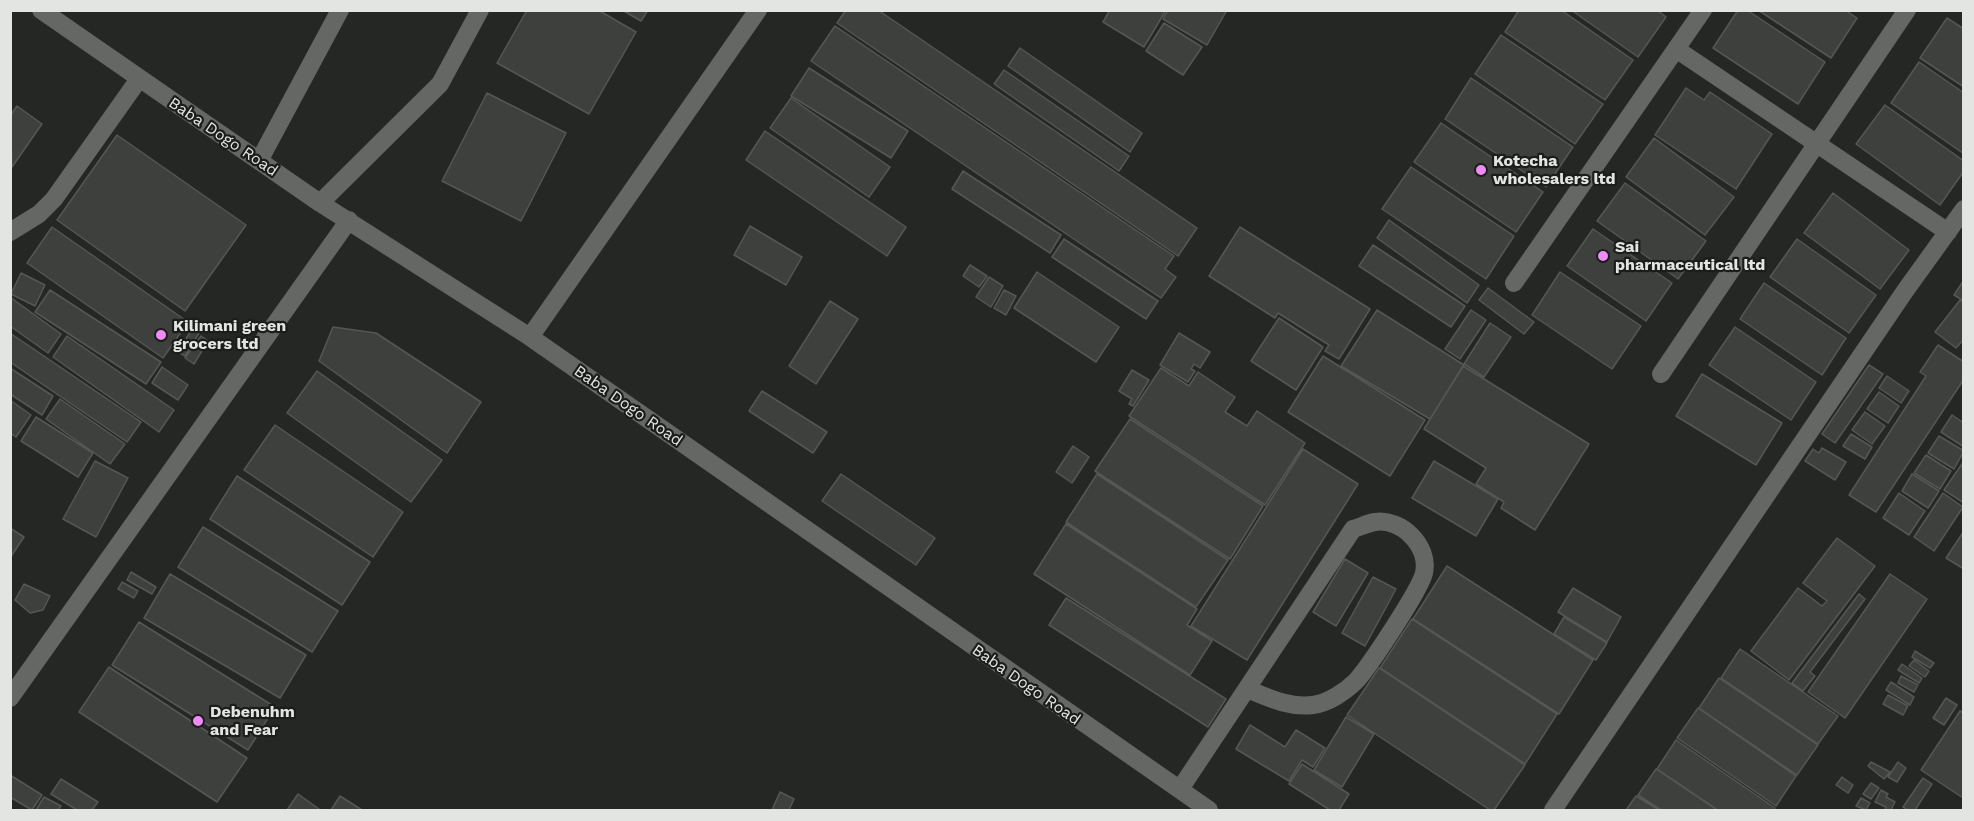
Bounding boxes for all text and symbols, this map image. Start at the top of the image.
street label: Baba Dogo Road [165,93,281,181]
place label: Kotecha wholesalers ltd [1493,151,1616,189]
marker: Kotecha wholesalers ltd [1474,163,1488,177]
place label: Sai pharmaceutical ltd [1615,237,1765,275]
marker: Sai pharmaceutical ltd [1596,249,1610,263]
place label: Kilimani green grocers ltd [173,316,286,354]
marker: Kilimani green grocers ltd [154,328,168,342]
street label: Baba Dogo Road [570,361,686,451]
street label: Baba Dogo Road [968,640,1084,730]
place label: Debenuhm and Fear [210,702,295,740]
marker: Debenuhm and Fear [191,714,205,728]

